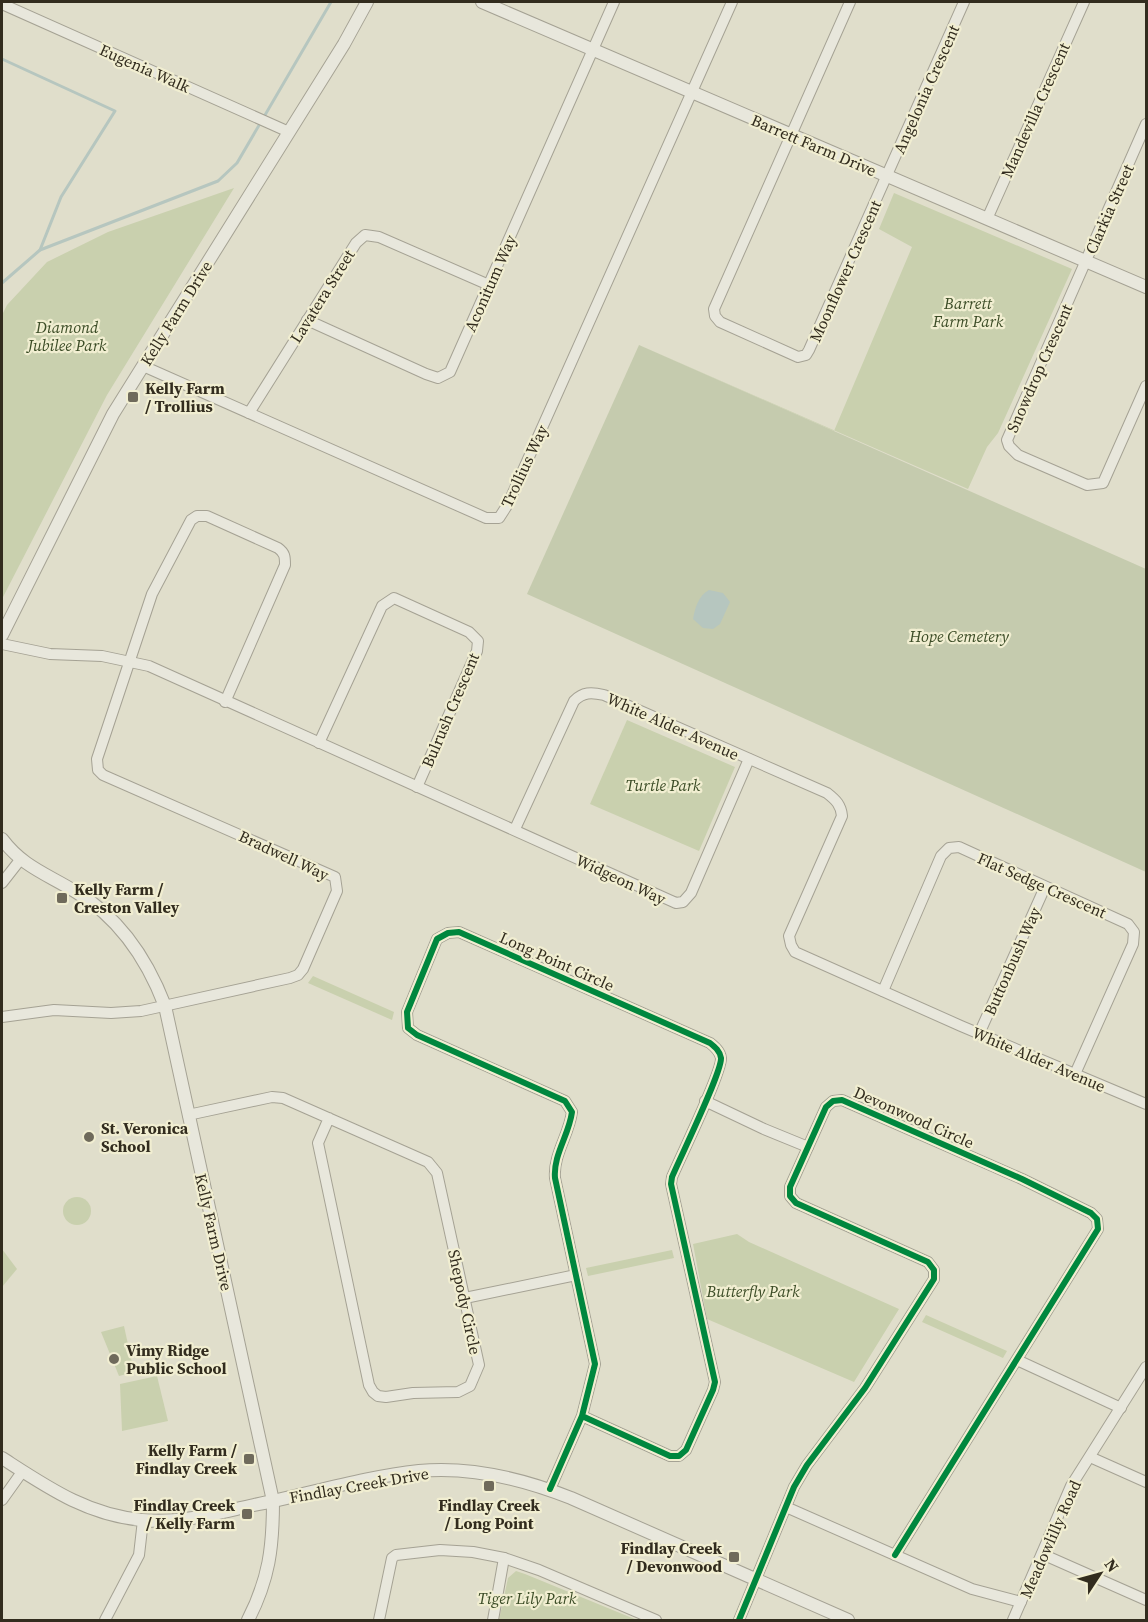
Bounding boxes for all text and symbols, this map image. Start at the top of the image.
street label: Angelonia Crescent [888,20,965,157]
street label: Eugenia Walk [96,38,194,98]
street label: Mandevilla Crescent [995,38,1075,181]
street label: Barrett Farm Drive [748,109,880,181]
street label: Clarkia Street [1079,160,1139,257]
street label: Moonflower Crescent [804,196,887,345]
street label: Aconitum Way [459,230,522,335]
street label: Lavatera Street [284,244,360,347]
street label: Kelly Farm Drive [135,256,217,370]
park label: Barrett Farm Park [932,292,1004,332]
street label: Snowdrop Crescent [1001,300,1078,436]
park label: Diamond Jubilee Park [26,316,107,356]
place label: Kelly Farm / Trollius [145,377,225,417]
marker: Kelly Farm / Trollius [126,390,140,404]
street label: Trollius Way [495,420,553,511]
park label: Hope Cemetery [908,625,1009,647]
street label: Bulrush Crescent [416,649,484,771]
street label: White Alder Avenue [603,687,743,765]
park label: Turtle Park [626,774,701,796]
street label: Bradwell Way [235,825,333,886]
street label: Flat Sedge Crescent [974,847,1111,924]
street label: Widgeon Way [572,848,670,910]
place label: Kelly Farm / Creston Valley [74,878,180,918]
marker: Kelly Farm / Creston Valley [55,891,69,905]
street label: Buttonbush Way [978,903,1046,1019]
street label: Long Point Circle [496,926,618,996]
street label: White Alder Avenue [969,1021,1109,1097]
street label: Devonwood Circle [850,1081,978,1153]
place label: St. Veronica School [101,1117,189,1157]
marker: St. Veronica School [82,1130,96,1144]
street label: Kelly Farm Drive [190,1171,238,1293]
street label: Shepody Circle [443,1248,487,1356]
park label: Butterfly Park [705,1280,800,1302]
place label: Vimy Ridge Public School [126,1339,227,1379]
marker: Vimy Ridge Public School [107,1352,121,1366]
place label: Kelly Farm / Findlay Creek [135,1439,238,1479]
marker: Kelly Farm / Findlay Creek [242,1452,256,1466]
street label: Findlay Creek Drive [288,1462,430,1508]
street label: Meadowlilly Road [1014,1476,1086,1602]
marker: Findlay Creek / Long Point [482,1479,496,1493]
place label: Findlay Creek / Kelly Farm [133,1494,235,1534]
place label: Findlay Creek / Long Point [438,1494,540,1534]
marker: Findlay Creek / Kelly Farm [240,1507,254,1521]
place label: Findlay Creek / Devonwood [620,1537,722,1577]
north arrow [1070,1544,1130,1604]
marker: Findlay Creek / Devonwood [727,1550,741,1564]
text: N [1100,1554,1125,1577]
park label: Tiger Lily Park [478,1587,577,1609]

